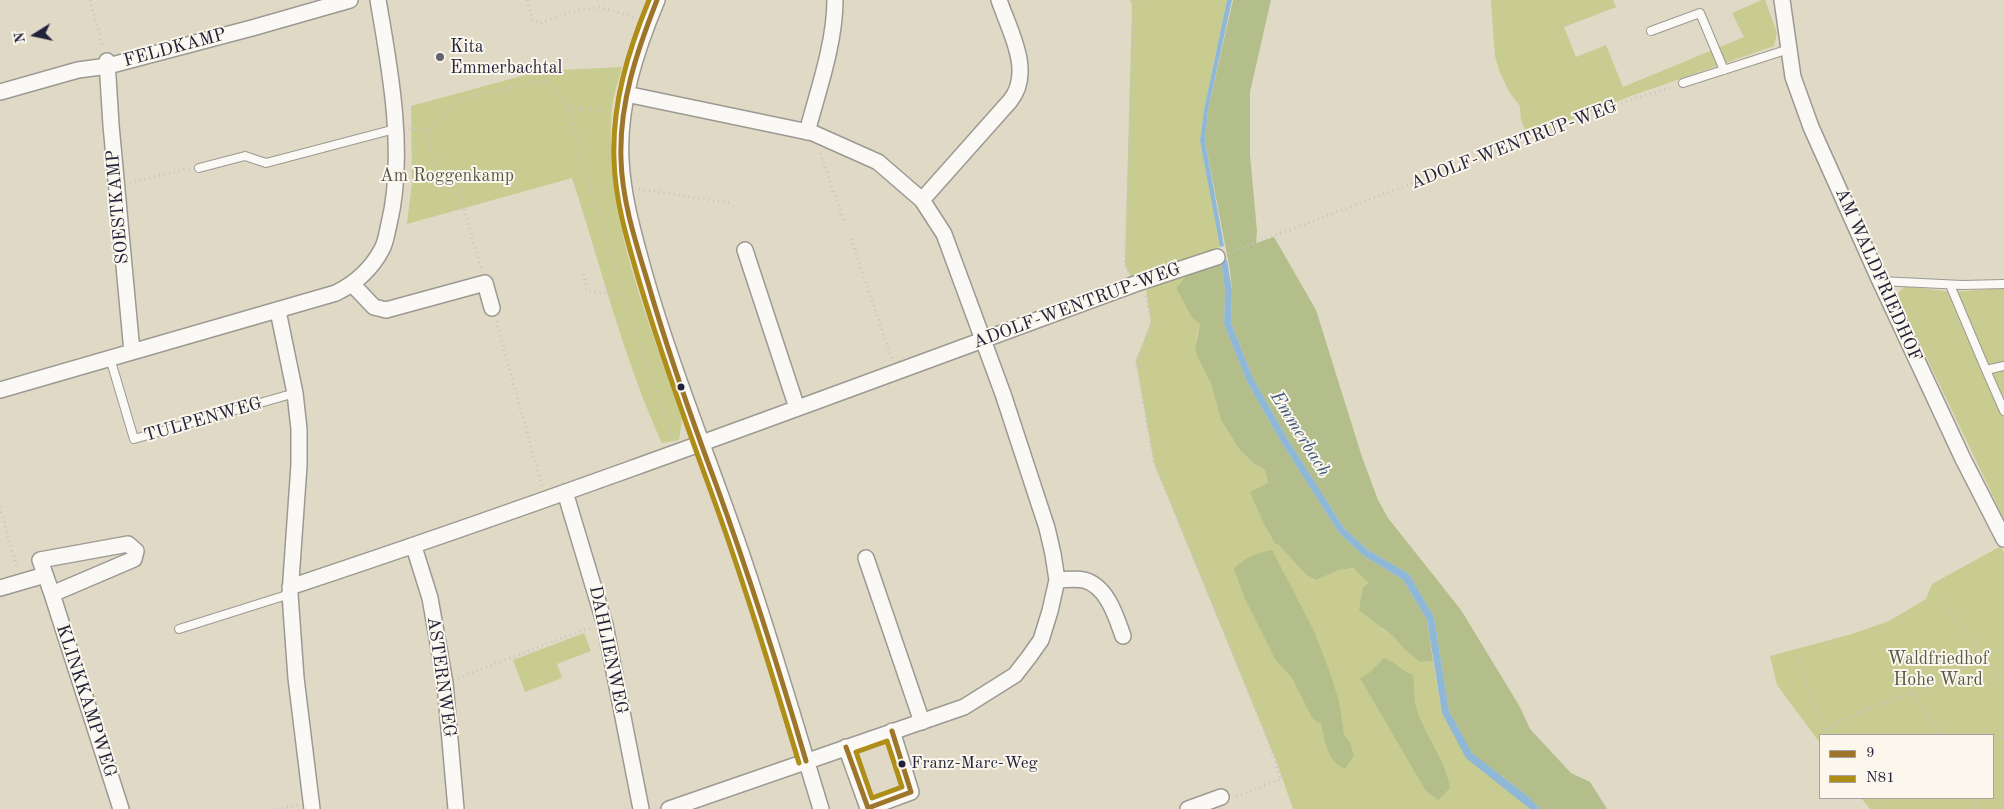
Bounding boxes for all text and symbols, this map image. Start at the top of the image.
north arrow [10,10,60,60]
street label: FELDKAMP [121,24,229,72]
text: N [12,31,28,44]
place label: Kita Emmerbachtal [450,36,562,78]
marker: Kita Emmerbachtal [434,51,446,63]
street label: ADOLF-WENTRUP-WEG [1408,96,1620,194]
street label: SOESTKAMP [102,149,134,265]
park label: Am Roggenkamp [380,165,514,187]
street label: AM WALDFRIEDHOF [1830,185,1926,365]
street label: ADOLF-WENTRUP-WEG [970,258,1184,354]
unlabelled marker [676,382,686,392]
water label: Emmerbach [1265,387,1335,481]
street label: TULPENWEG [141,393,265,447]
street label: DAHLIENWEG [584,584,632,716]
street label: ASTERNWEG [422,615,460,739]
street label: KLINKKAMPWEG [51,622,121,780]
park label: Waldfriedhof Hohe Ward [1887,648,1989,691]
legend [1819,734,1994,799]
text: 9 [1866,746,1875,761]
place label: Franz-Marc-Weg [911,754,1038,774]
marker: Franz-Marc-Weg [897,759,907,769]
text: N81 [1866,771,1895,786]

